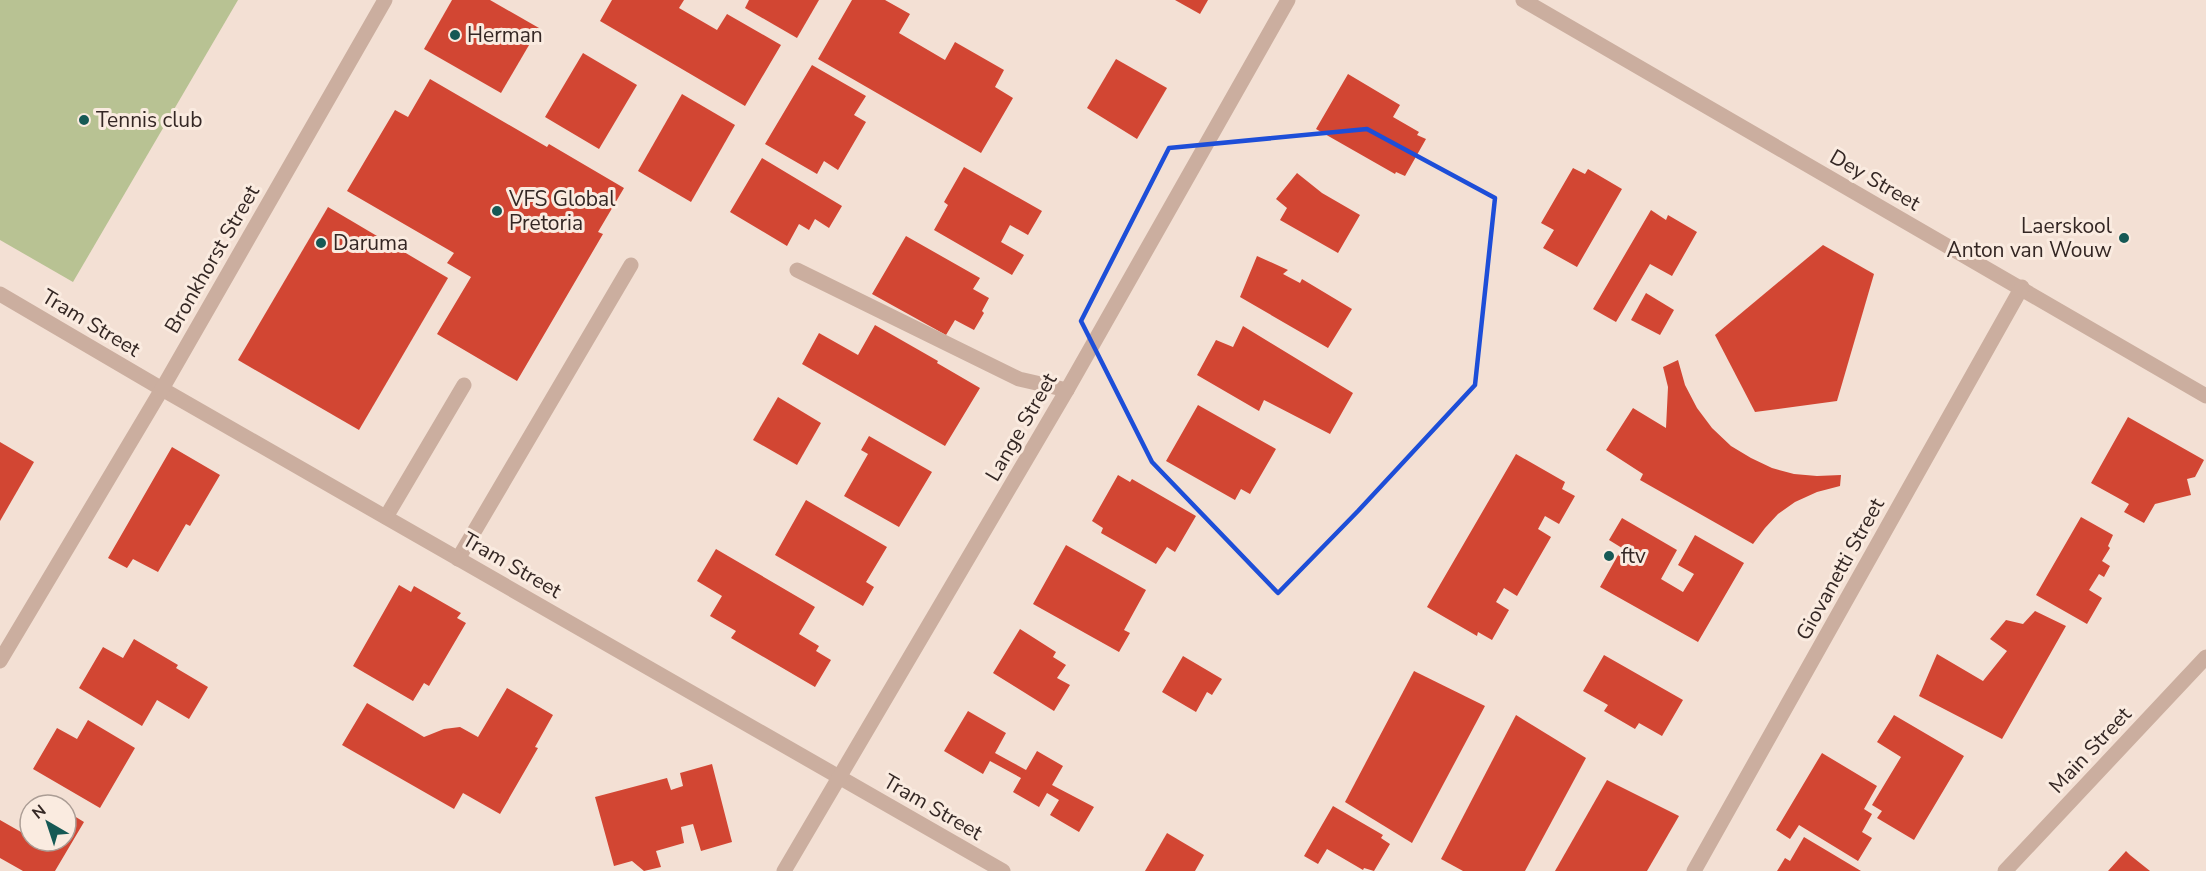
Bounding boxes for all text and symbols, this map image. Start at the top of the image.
place label: Herman [467,21,543,49]
marker: Herman [448,28,462,42]
place label: Tennis club [96,106,202,134]
marker: Tennis club [77,113,91,127]
street label: Dey Street [1825,143,1926,217]
street label: Bronkhorst Street [158,179,266,338]
place label: VFS Global Pretoria [508,185,616,237]
marker: VFS Global Pretoria [490,204,504,218]
place label: Laerskool Anton van Wouw [1946,212,2113,264]
place label: Daruma [333,229,408,257]
marker: Laerskool Anton van Wouw [2117,231,2131,245]
marker: Daruma [314,236,328,250]
street label: Tram Street [37,283,146,364]
street label: Lange Street [979,367,1064,486]
street label: Giovanetti Street [1789,492,1891,645]
street label: Tram Street [457,525,567,605]
place label: ftv [1621,542,1646,570]
marker: ftv [1602,549,1616,563]
street label: Main Street [2043,700,2138,799]
street label: Tram Street [878,767,988,847]
north arrow [18,793,78,853]
text: N [28,800,51,824]

